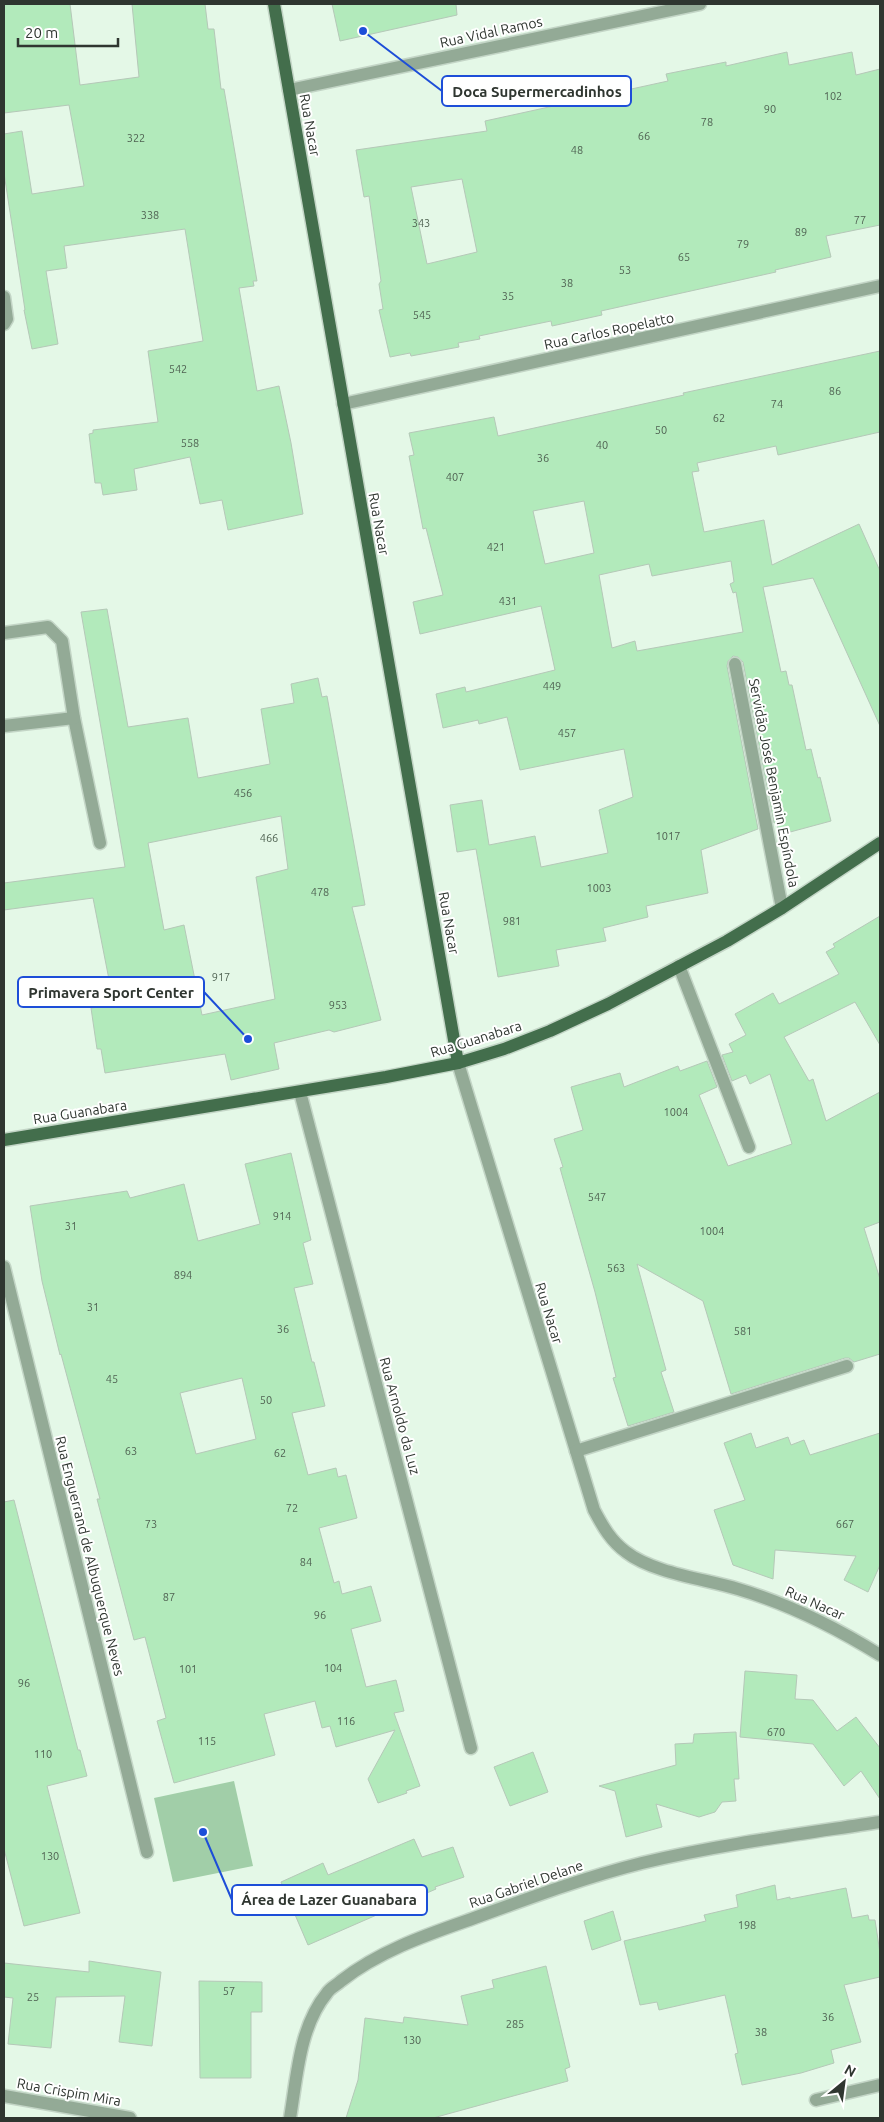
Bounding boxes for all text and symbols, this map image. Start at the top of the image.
street label: Rua Vidal Ramos [438,13,544,51]
scale bar [18,15,118,47]
text: 20 m [25,24,58,41]
callout: Doca Supermercadinhos [442,76,631,106]
text: Doca Supermercadinhos [452,83,622,100]
house number: 102 [824,90,842,102]
street label: Rua Nacar [297,92,323,158]
house number: 90 [764,103,776,115]
house number: 78 [701,116,713,128]
house number: 66 [638,130,650,142]
house number: 322 [127,132,145,144]
house number: 48 [571,144,583,156]
house number: 338 [141,209,159,221]
house number: 77 [854,214,866,226]
house number: 343 [412,217,430,229]
house number: 89 [795,226,807,238]
house number: 79 [737,238,749,250]
house number: 65 [678,251,690,263]
house number: 53 [619,264,631,276]
house number: 38 [561,277,573,289]
house number: 35 [502,290,514,302]
house number: 545 [413,309,431,321]
street label: Rua Carlos Ropelatto [543,309,675,353]
house number: 542 [169,363,187,375]
house number: 86 [829,385,841,397]
house number: 74 [771,398,783,410]
house number: 62 [713,412,725,424]
house number: 50 [655,424,667,436]
house number: 558 [181,437,199,449]
house number: 40 [596,439,608,451]
house number: 36 [537,452,549,464]
house number: 407 [446,471,464,483]
street label: Rua Nacar [366,491,392,557]
house number: 421 [487,541,505,553]
house number: 431 [499,595,517,607]
street label: Servidão José Benjamin Espíndola [746,677,802,889]
house number: 449 [543,680,561,692]
house number: 457 [558,727,576,739]
house number: 456 [234,787,252,799]
house number: 1017 [656,830,680,842]
house number: 466 [260,832,278,844]
house number: 1003 [587,882,611,894]
house number: 478 [311,886,329,898]
street label: Rua Nacar [436,890,462,956]
house number: 981 [503,915,521,927]
house number: 917 [212,971,230,983]
callout: Primavera Sport Center [18,977,204,1007]
text: Primavera Sport Center [28,984,195,1001]
house number: 953 [329,999,347,1011]
street label: Rua Guanabara [428,1018,524,1060]
street label: Rua Guanabara [32,1097,128,1127]
house number: 1004 [664,1106,688,1118]
house number: 547 [588,1191,606,1203]
house number: 914 [273,1210,291,1222]
house number: 31 [65,1220,77,1232]
house number: 1004 [700,1225,724,1237]
house number: 563 [607,1262,625,1274]
house number: 894 [174,1269,192,1281]
street label: Rua Nacar [532,1280,566,1346]
house number: 31 [87,1301,99,1313]
house number: 36 [277,1323,289,1335]
house number: 581 [734,1325,752,1337]
street label: Rua Arnoldo da Luz [377,1355,423,1477]
house number: 45 [106,1373,118,1385]
house number: 50 [260,1394,272,1406]
street label: Rua Enguerrand de Albuquerque Neves [52,1434,128,1678]
house number: 63 [125,1445,137,1457]
house number: 62 [274,1447,286,1459]
house number: 72 [286,1502,298,1514]
house number: 73 [145,1518,157,1530]
house number: 667 [836,1518,854,1530]
house number: 84 [300,1556,312,1568]
street label: Rua Nacar [783,1583,848,1623]
house number: 87 [163,1591,175,1603]
house number: 96 [314,1609,326,1621]
house number: 104 [324,1662,342,1674]
house number: 101 [179,1663,197,1675]
house number: 96 [18,1677,30,1689]
house number: 116 [337,1715,355,1727]
house number: 670 [767,1726,785,1738]
house number: 115 [198,1735,216,1747]
house number: 110 [34,1748,52,1760]
house number: 130 [41,1850,59,1862]
street label: Rua Gabriel Delane [467,1857,585,1911]
callout: Área de Lazer Guanabara [232,1885,427,1915]
text: Área de Lazer Guanabara [241,1891,417,1908]
house number: 198 [738,1919,756,1931]
house number: 57 [223,1985,235,1997]
house number: 25 [27,1991,39,2003]
house number: 36 [822,2011,834,2023]
house number: 285 [506,2018,524,2030]
house number: 38 [755,2026,767,2038]
house number: 130 [403,2034,421,2046]
north arrow [819,2057,869,2107]
text: N [842,2061,859,2080]
street label: Rua Crispim Mira [16,2075,122,2109]

